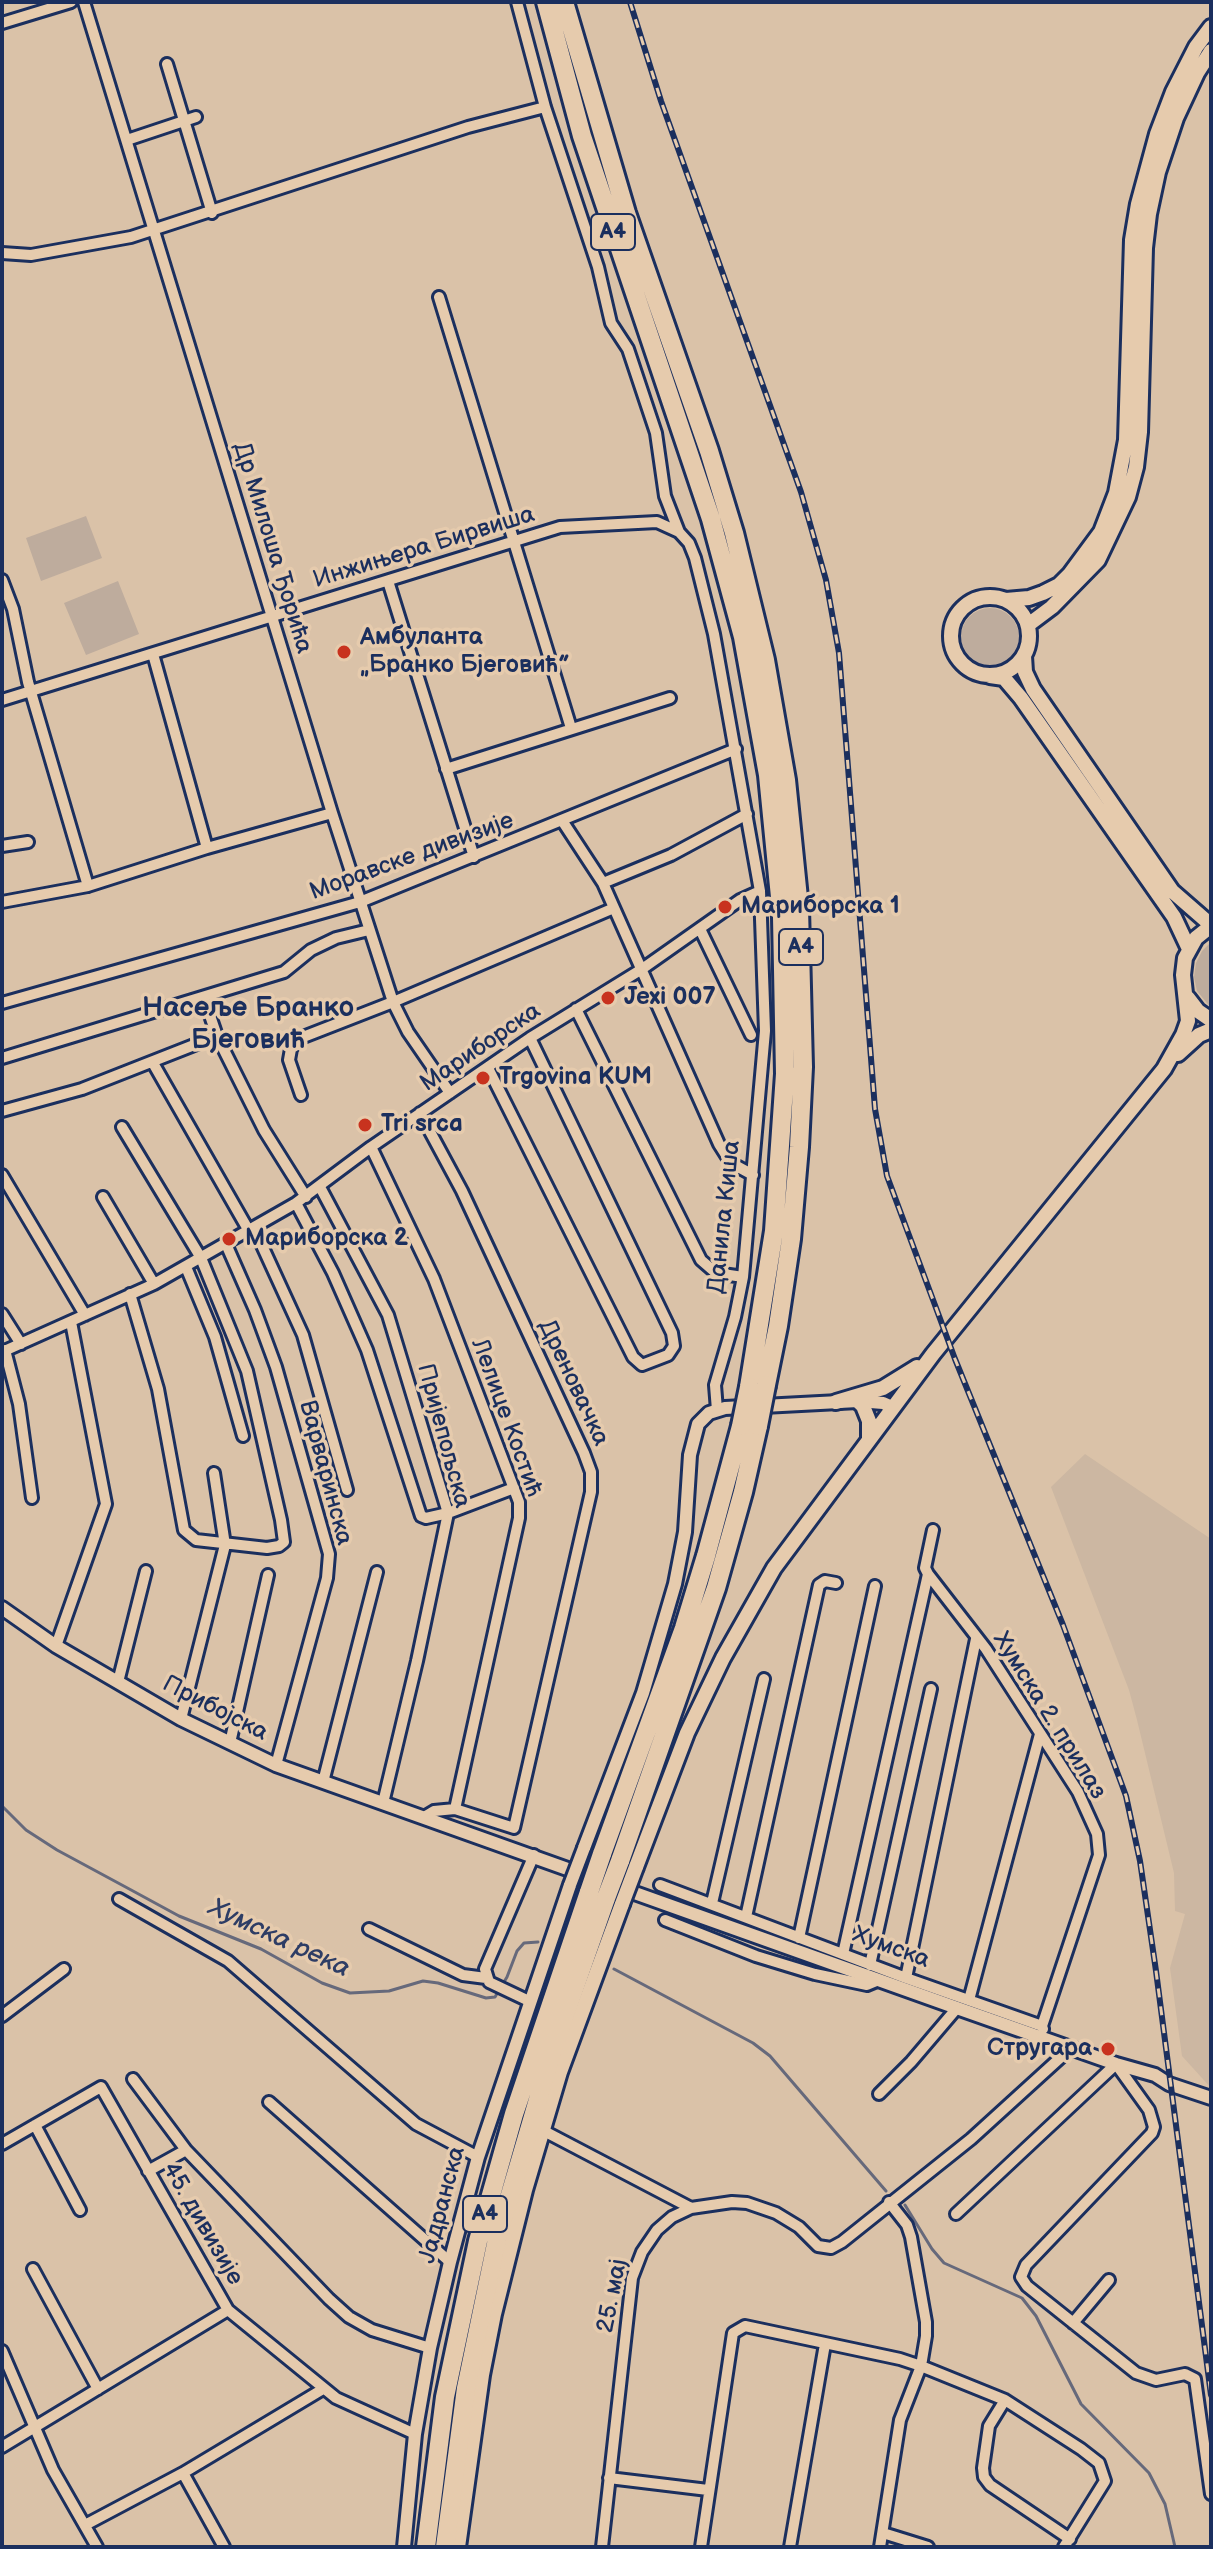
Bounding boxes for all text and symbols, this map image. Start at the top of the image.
road number: A4 [591,214,635,250]
street label: Др Милоша Ђорића [226,439,318,657]
street label: Инжињера Бирвиша [310,501,538,595]
place label: Амбуланта „Бранко Бјеговић” [360,624,570,680]
marker: Амбуланта „Бранко Бјеговић” [335,643,353,661]
street label: Моравске дивизије [306,807,518,907]
place label: Мариборска 1 [741,893,900,921]
marker: Мариборска 1 [716,898,734,916]
road number: A4 [779,929,823,965]
place label: Jexi 007 [624,984,716,1012]
marker: Jexi 007 [599,989,617,1007]
district label: Насеље Бранко Бјеговић [142,992,354,1058]
street label: Мариборска [415,997,547,1099]
place label: Trgovina KUM [499,1064,652,1092]
marker: Trgovina KUM [474,1069,492,1087]
place label: Tri srca [381,1111,463,1139]
marker: Tri srca [356,1116,374,1134]
street label: Данила Киша [703,1139,747,1295]
place label: Мариборска 2 [245,1225,408,1253]
marker: Мариборска 2 [220,1230,238,1248]
street label: Дреновачка [531,1315,615,1451]
street label: Лелице Костић [464,1335,548,1501]
street label: Пријепољска [410,1361,476,1511]
street label: Варваринска [292,1398,358,1548]
street label: Хумска 2. прилаз [986,1627,1112,1805]
street label: Прибојска [157,1670,273,1748]
water label: Хумска река [203,1893,355,1985]
street label: Хумска [849,1921,933,1975]
place label: Стругара [987,2035,1092,2063]
marker: Стругара [1099,2040,1117,2058]
street label: Јадранска [414,2143,472,2267]
street label: 45. дивизије [155,2157,249,2291]
road number: A4 [463,2196,507,2232]
street label: 25. мај [592,2257,634,2335]

